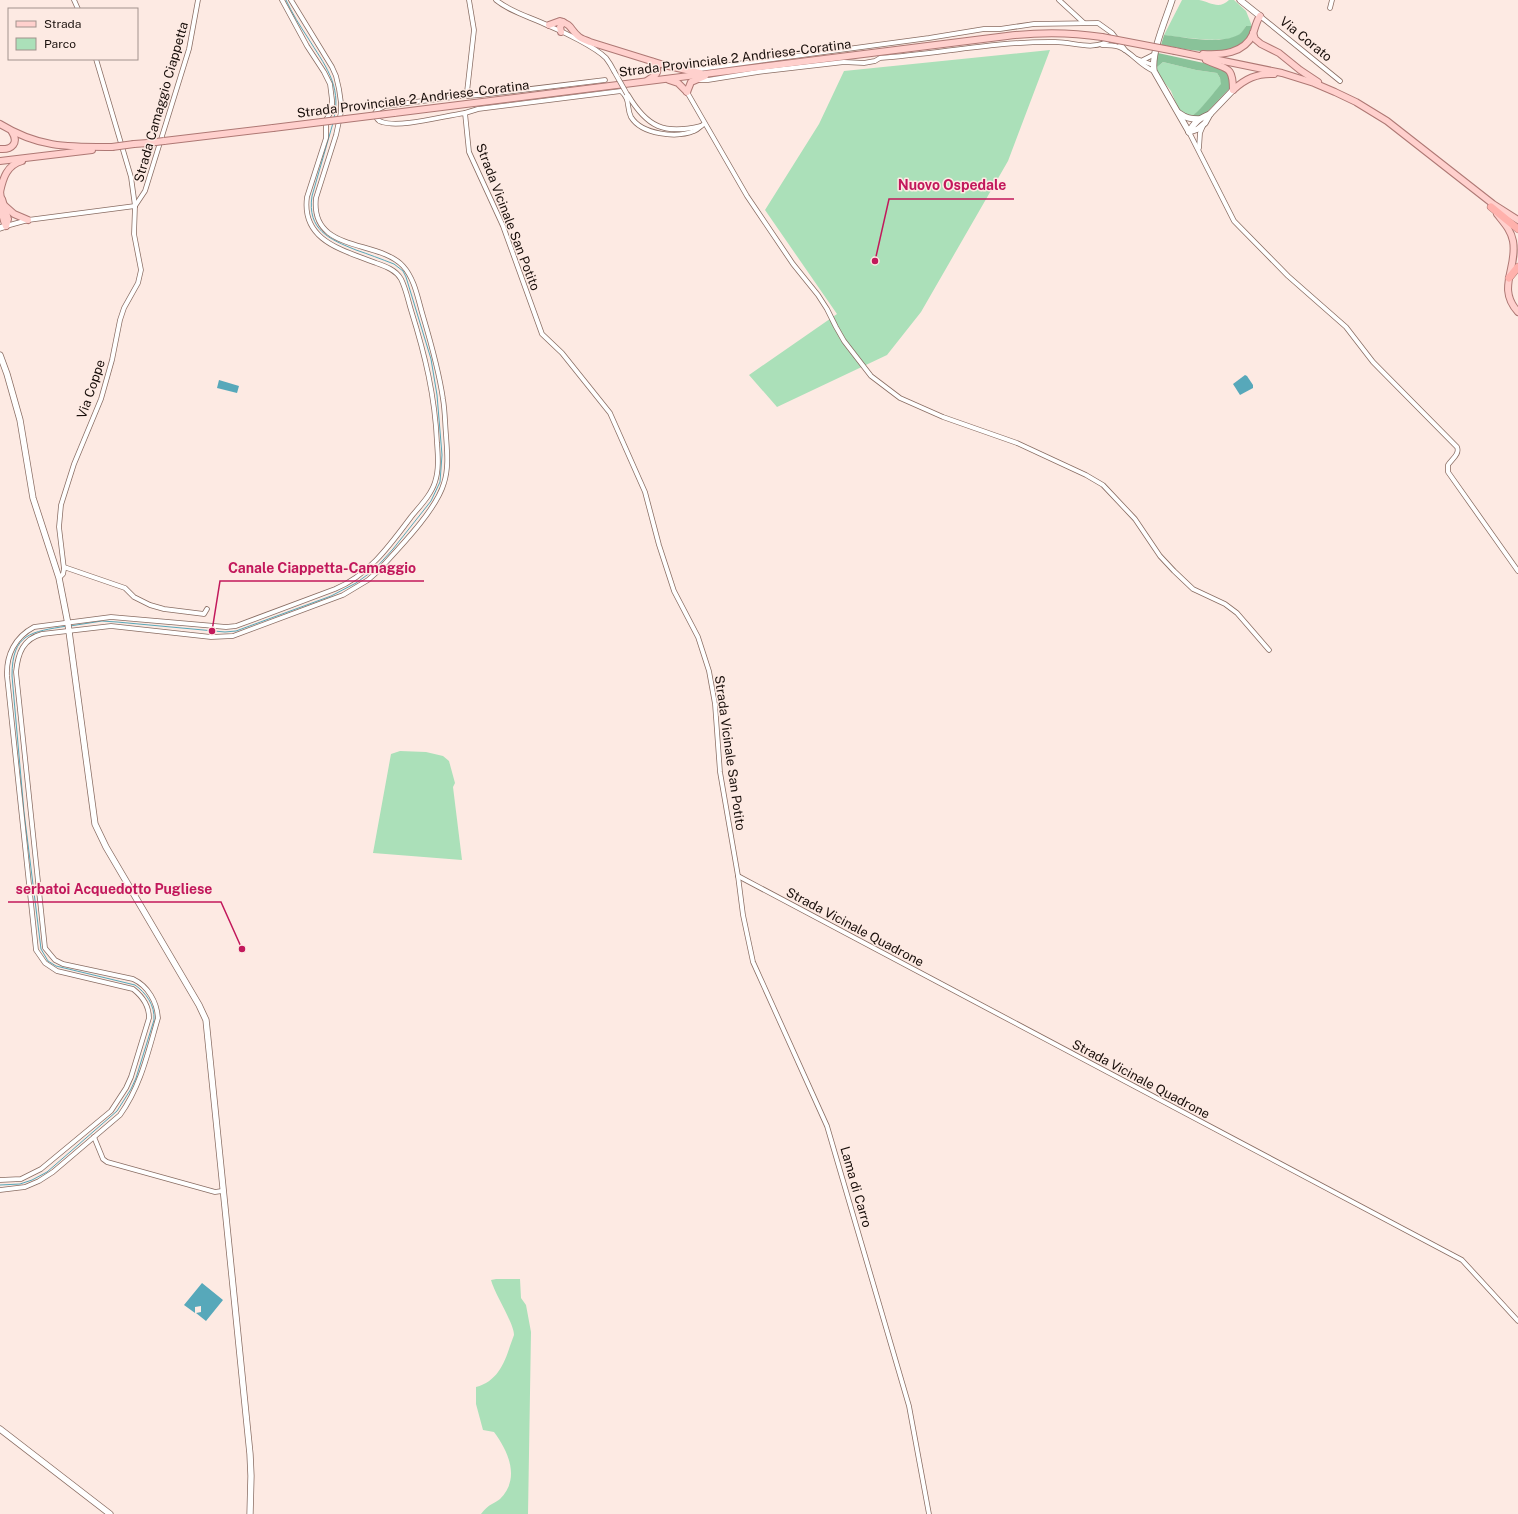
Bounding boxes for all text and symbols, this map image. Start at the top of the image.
legend [8,8,138,60]
street label: Via Corato [1277,13,1335,65]
text: Strada [44,17,81,31]
street label: Strada Camaggio Ciappetta [131,20,191,184]
street label: Strada Provinciale 2 Andriese-Coratina [618,36,852,80]
text: Parco [44,37,76,51]
street label: Strada Provinciale 2 Andriese-Coratina [296,77,530,121]
street label: Strada Vicinale San Potito [473,141,543,293]
callout: Nuovo Ospedale [889,173,1014,199]
text: Nuovo Ospedale [898,177,1006,193]
street label: Via Coppe [74,358,108,420]
callout: Canale Ciappetta-Camaggio [220,555,424,581]
text: Canale Ciappetta-Camaggio [228,560,416,576]
street label: Strada Vicinale San Potito [712,674,748,832]
callout: serbatoi Acquedotto Pugliese [8,876,221,902]
text: serbatoi Acquedotto Pugliese [16,881,212,897]
street label: Strada Vicinale Quadrone [784,884,926,970]
street label: Strada Vicinale Quadrone [1070,1036,1212,1122]
street label: Lama di Carro [837,1145,875,1229]

